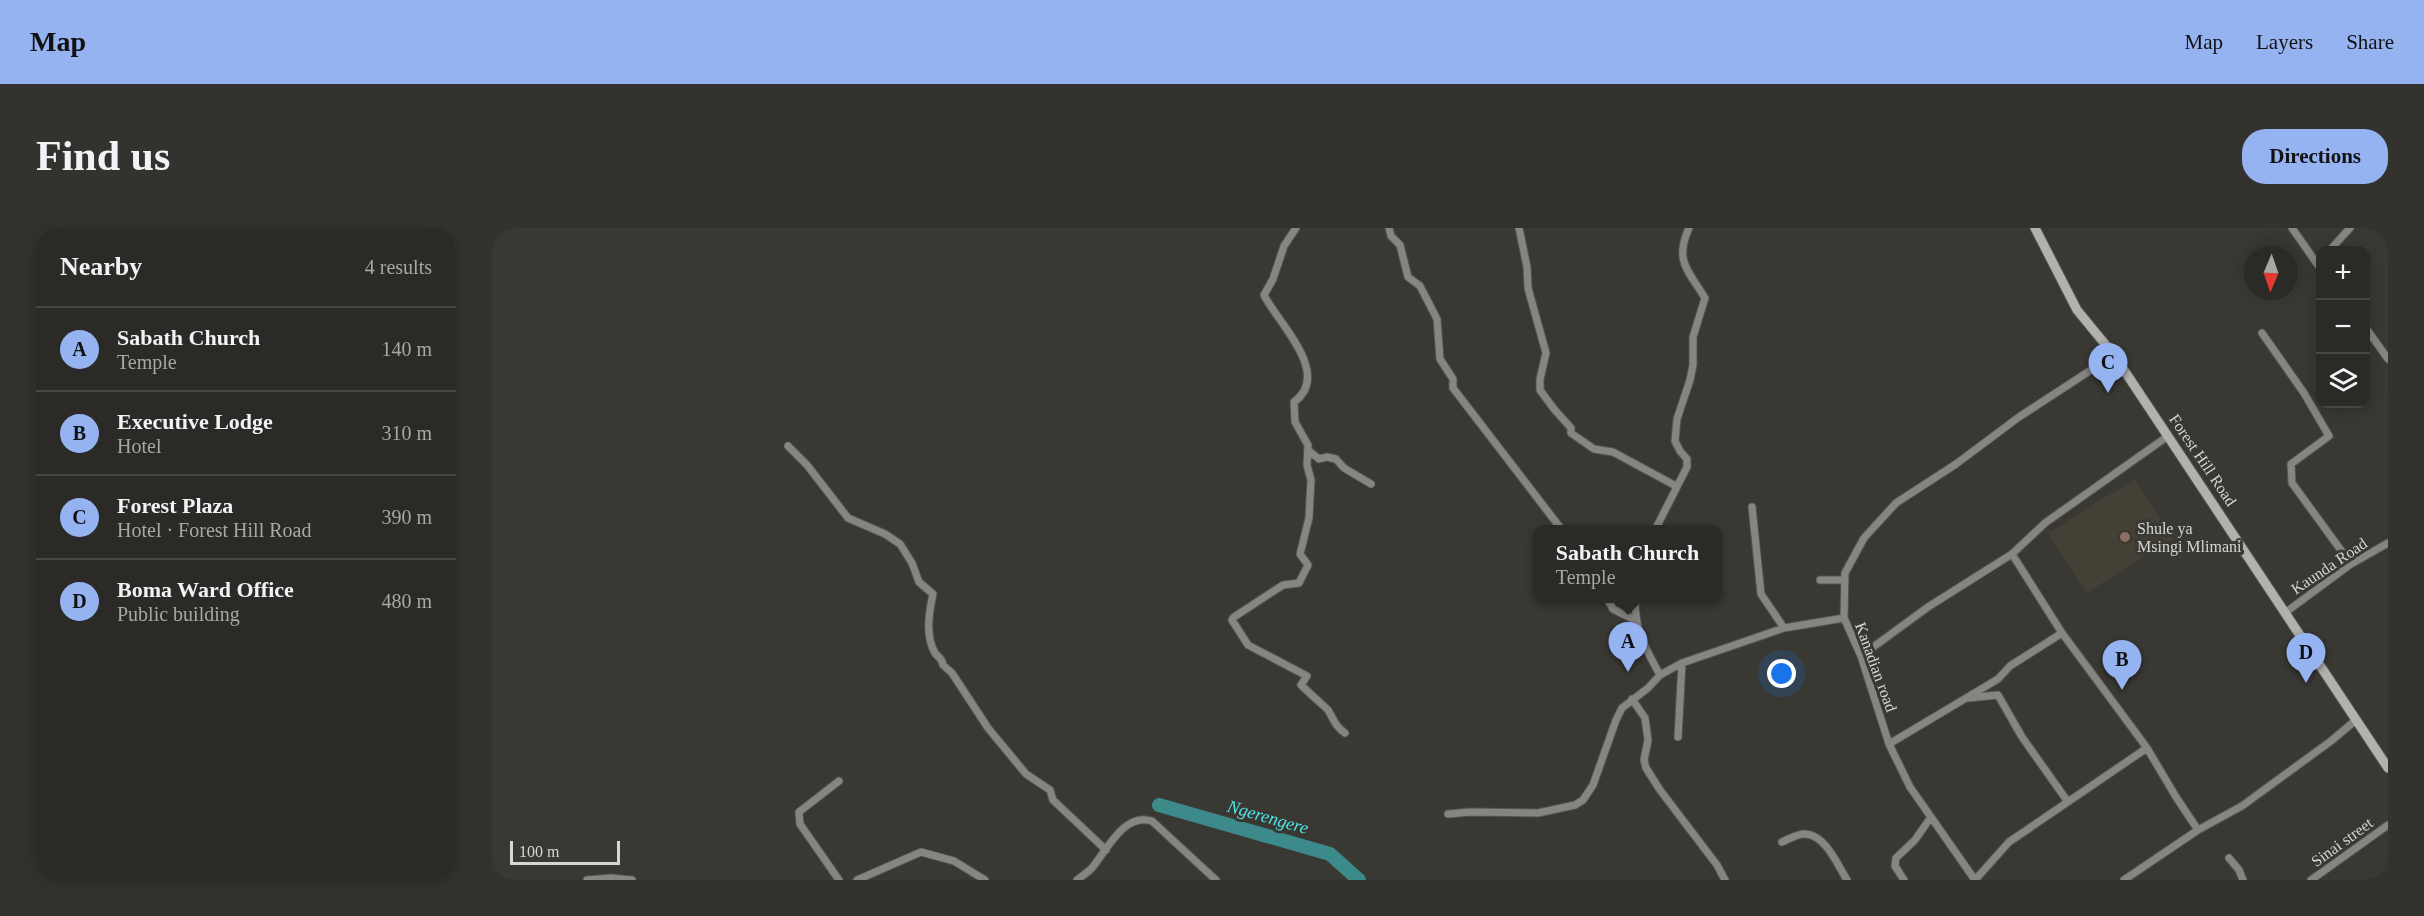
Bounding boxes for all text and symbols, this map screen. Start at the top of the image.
text: Map [30,26,86,57]
text: Map [2185,30,2223,54]
text: Layers [2256,30,2313,54]
text: Share [2346,30,2394,54]
button: Directions [2242,129,2388,184]
text: Find us [36,133,170,179]
north arrow [2244,246,2298,300]
map controls [2316,246,2370,408]
button: + [2316,246,2370,300]
text: Nearby [60,252,142,281]
text: 4 results [365,256,432,278]
button: − [2316,300,2370,354]
text: Sabath Church [117,325,260,350]
text: A [72,338,87,360]
text: 140 m [381,338,432,360]
pin: C [2088,344,2128,393]
text: Temple [117,351,177,373]
button: layers [2316,354,2370,408]
text: Executive Lodge [117,409,273,434]
street label: Forest Hill Road [2166,411,2240,509]
text: B [73,422,86,444]
text: 310 m [381,422,432,444]
text: Hotel [117,435,161,457]
text: Forest Plaza [117,493,233,518]
text: C [72,506,87,528]
text: 390 m [381,506,432,528]
text: Hotel · Forest Hill Road [117,519,311,541]
place label: Shule ya Msingi Mlimani [2137,520,2242,556]
popup [1533,525,1722,603]
marker: Shule ya Msingi Mlimani [2118,530,2132,544]
street label: Kaunda Road [2288,534,2370,598]
text: Sabath Church [1556,540,1699,565]
text: Temple [1556,566,1616,588]
text: Boma Ward Office [117,577,294,602]
text: D [72,590,87,612]
text: 480 m [381,590,432,612]
text: Public building [117,603,240,625]
street label: Kanadian road [1852,620,1900,714]
pin: A [1608,622,1648,672]
pin: D [2286,634,2326,683]
pin: B [2102,640,2142,690]
your location [1767,659,1796,688]
water label: Ngerengere [1224,796,1311,838]
street label: Sinai street [2308,814,2376,870]
scale bar [510,838,620,866]
text: 100 m [519,843,559,860]

